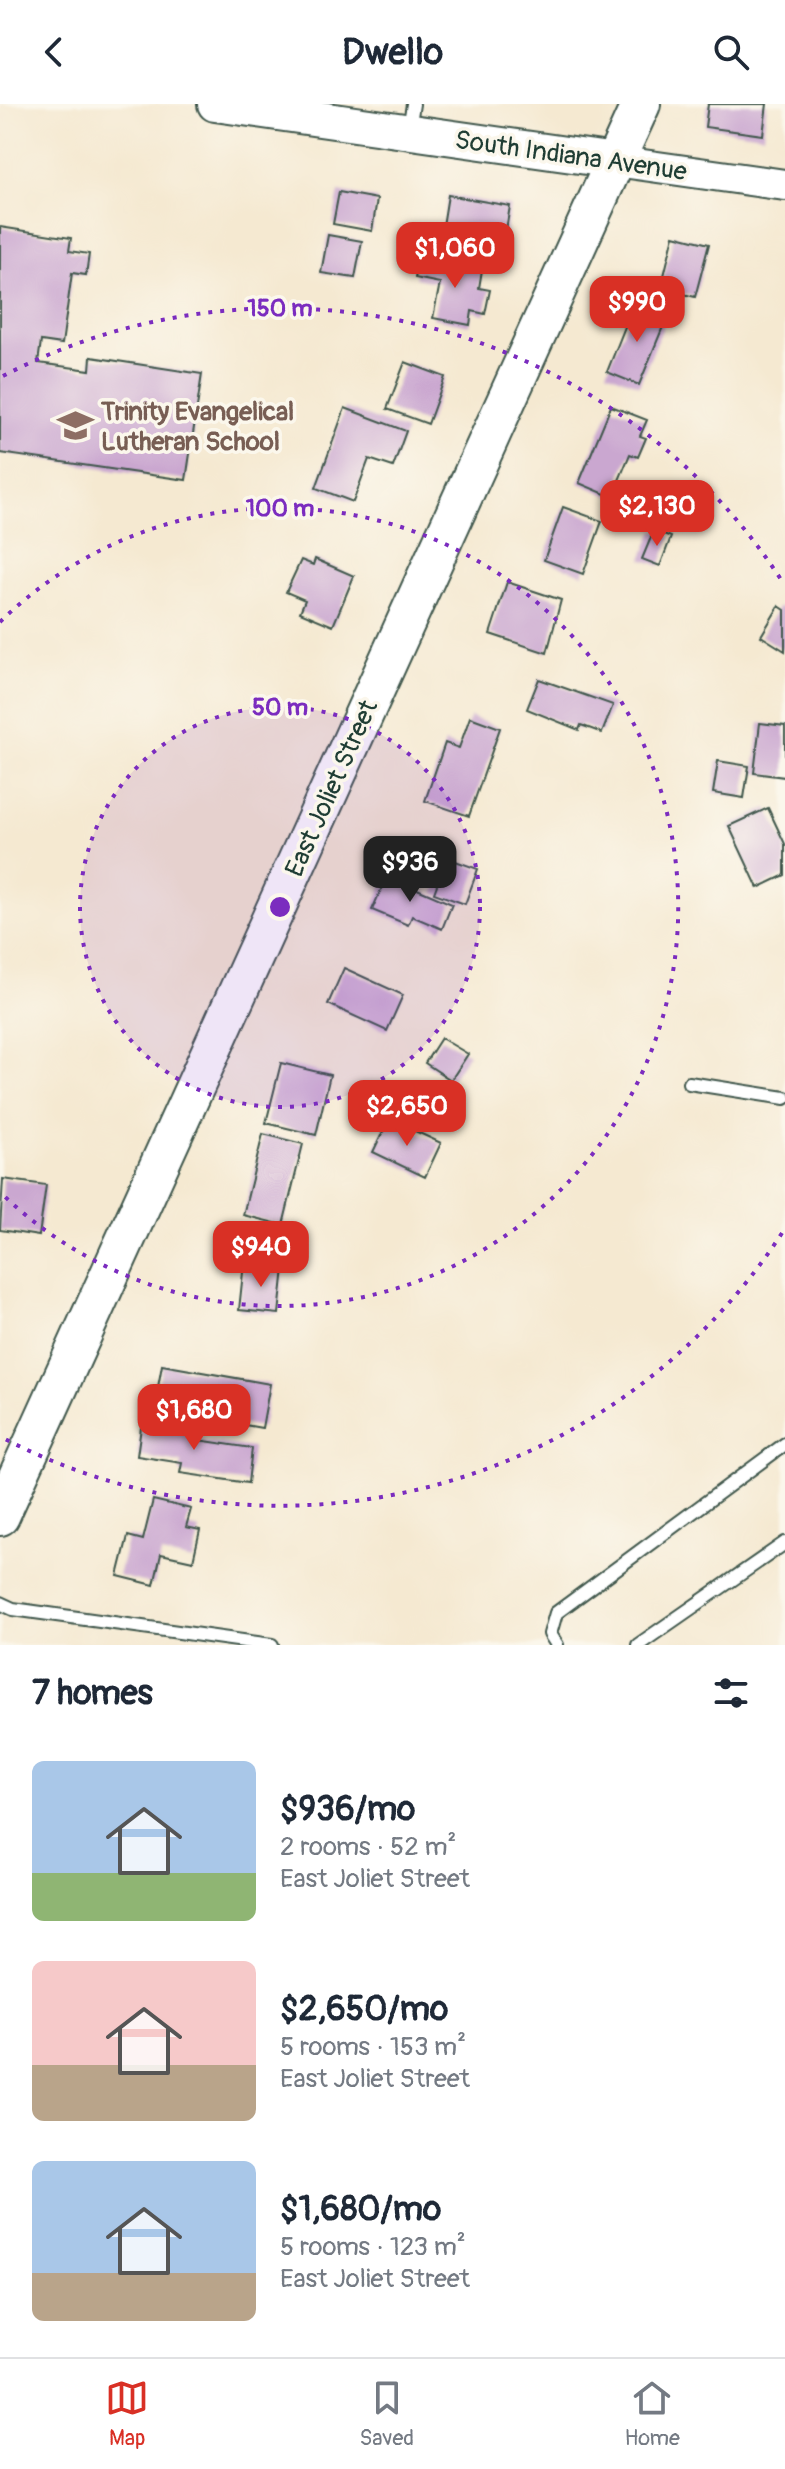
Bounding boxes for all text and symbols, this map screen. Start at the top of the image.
icon: back [32,30,76,74]
text: Dwello [342,30,443,75]
icon: search [709,30,753,74]
street label: South Indiana Avenue [453,124,689,188]
pin: $1,060 [390,222,520,290]
text: $1,060 [414,232,496,264]
pin: $990 [590,276,684,344]
text: $990 [608,286,666,318]
text: 150 m [247,294,313,323]
place label: Trinity Evangelical Lutheran School [100,396,294,458]
school or university icon: Trinity Evangelical Lutheran School [56,407,94,445]
pin: $2,130 [592,480,722,548]
text: $2,130 [618,490,696,522]
text: 100 m [246,494,314,523]
text: 50 m [252,693,308,722]
street label: East Joliet Street [279,695,385,882]
pin: $936 [363,836,457,904]
text: $936 [381,846,439,878]
centre of rings [266,893,294,921]
pin: $2,650 [342,1080,472,1148]
text: $2,650 [366,1090,448,1122]
pin: $940 [214,1221,308,1289]
text: $940 [231,1231,291,1263]
pin: $1,680 [129,1384,259,1452]
text: $1,680 [156,1394,232,1426]
icon: filters [709,1671,753,1715]
text: 7 homes [32,1672,153,1715]
text: $936/mo [280,1788,415,1831]
icon: home [96,1793,192,1889]
text: 2 rooms · 52 m² [280,1831,456,1863]
text: East Joliet Street [280,1863,470,1895]
text: $2,650/mo [280,1988,448,2031]
icon: home [96,1993,192,2089]
text: 5 rooms · 153 m² [280,2031,466,2063]
text: East Joliet Street [280,2063,470,2095]
text: $1,680/mo [280,2188,441,2231]
icon: home [96,2193,192,2289]
text: 5 rooms · 123 m² [280,2231,466,2263]
text: East Joliet Street [280,2263,470,2295]
tab: Map [105,2376,149,2452]
tab: Saved [359,2376,414,2452]
tab: Home [624,2376,680,2452]

